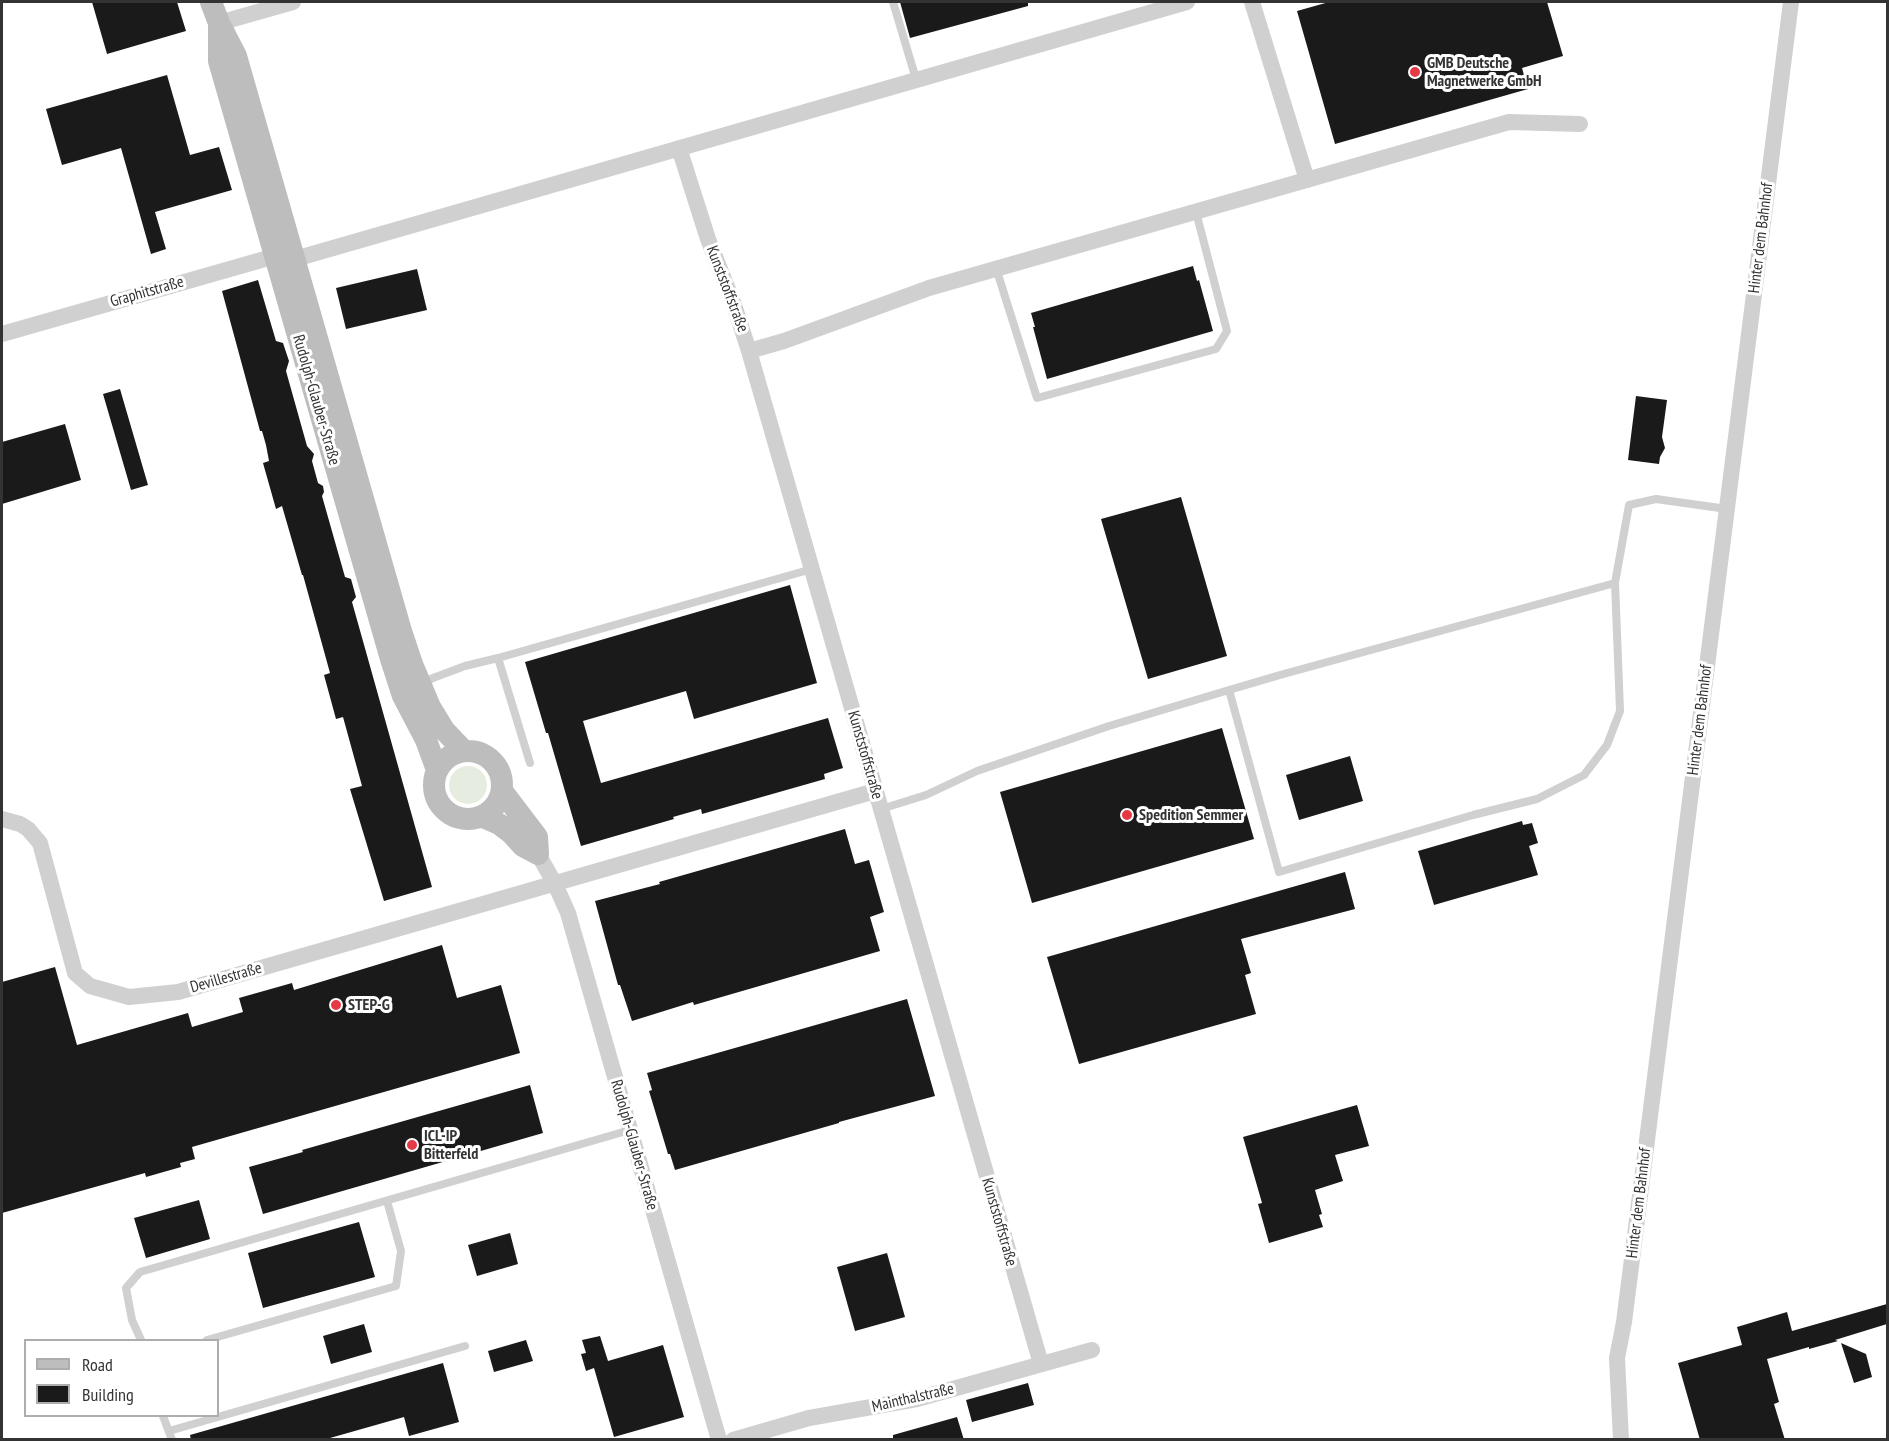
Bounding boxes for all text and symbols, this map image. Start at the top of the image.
place label: GMB Deutsche Magnetwerke GmbH [1427,53,1542,91]
marker: GMB Deutsche Magnetwerke GmbH [1408,65,1422,79]
street label: Hinter dem Bahnhof [1745,182,1777,294]
street label: Kunststoffstraße [702,243,752,335]
street label: Graphitstraße [108,272,186,312]
street label: Rudolph-Glauber-Straße [288,333,344,467]
street label: Hinter dem Bahnhof [1684,664,1716,776]
street label: Kunststoffstraße [843,709,887,801]
place label: Spedition Semmer [1139,805,1243,825]
marker: Spedition Semmer [1120,808,1134,822]
street label: Devillestraße [188,959,264,997]
place label: STEP-G [348,995,390,1015]
marker: STEP-G [329,998,343,1012]
street label: Rudolph-Glauber-Straße [606,1078,662,1212]
place label: ICL-IP Bitterfeld [424,1126,478,1164]
marker: ICL-IP Bitterfeld [405,1138,419,1152]
street label: Hinter dem Bahnhof [1623,1147,1655,1259]
street label: Kunststoffstraße [977,1176,1021,1268]
legend [24,1339,219,1417]
text: Road [82,1353,113,1376]
street label: Mainthalstraße [870,1379,956,1417]
text: Building [82,1383,134,1406]

